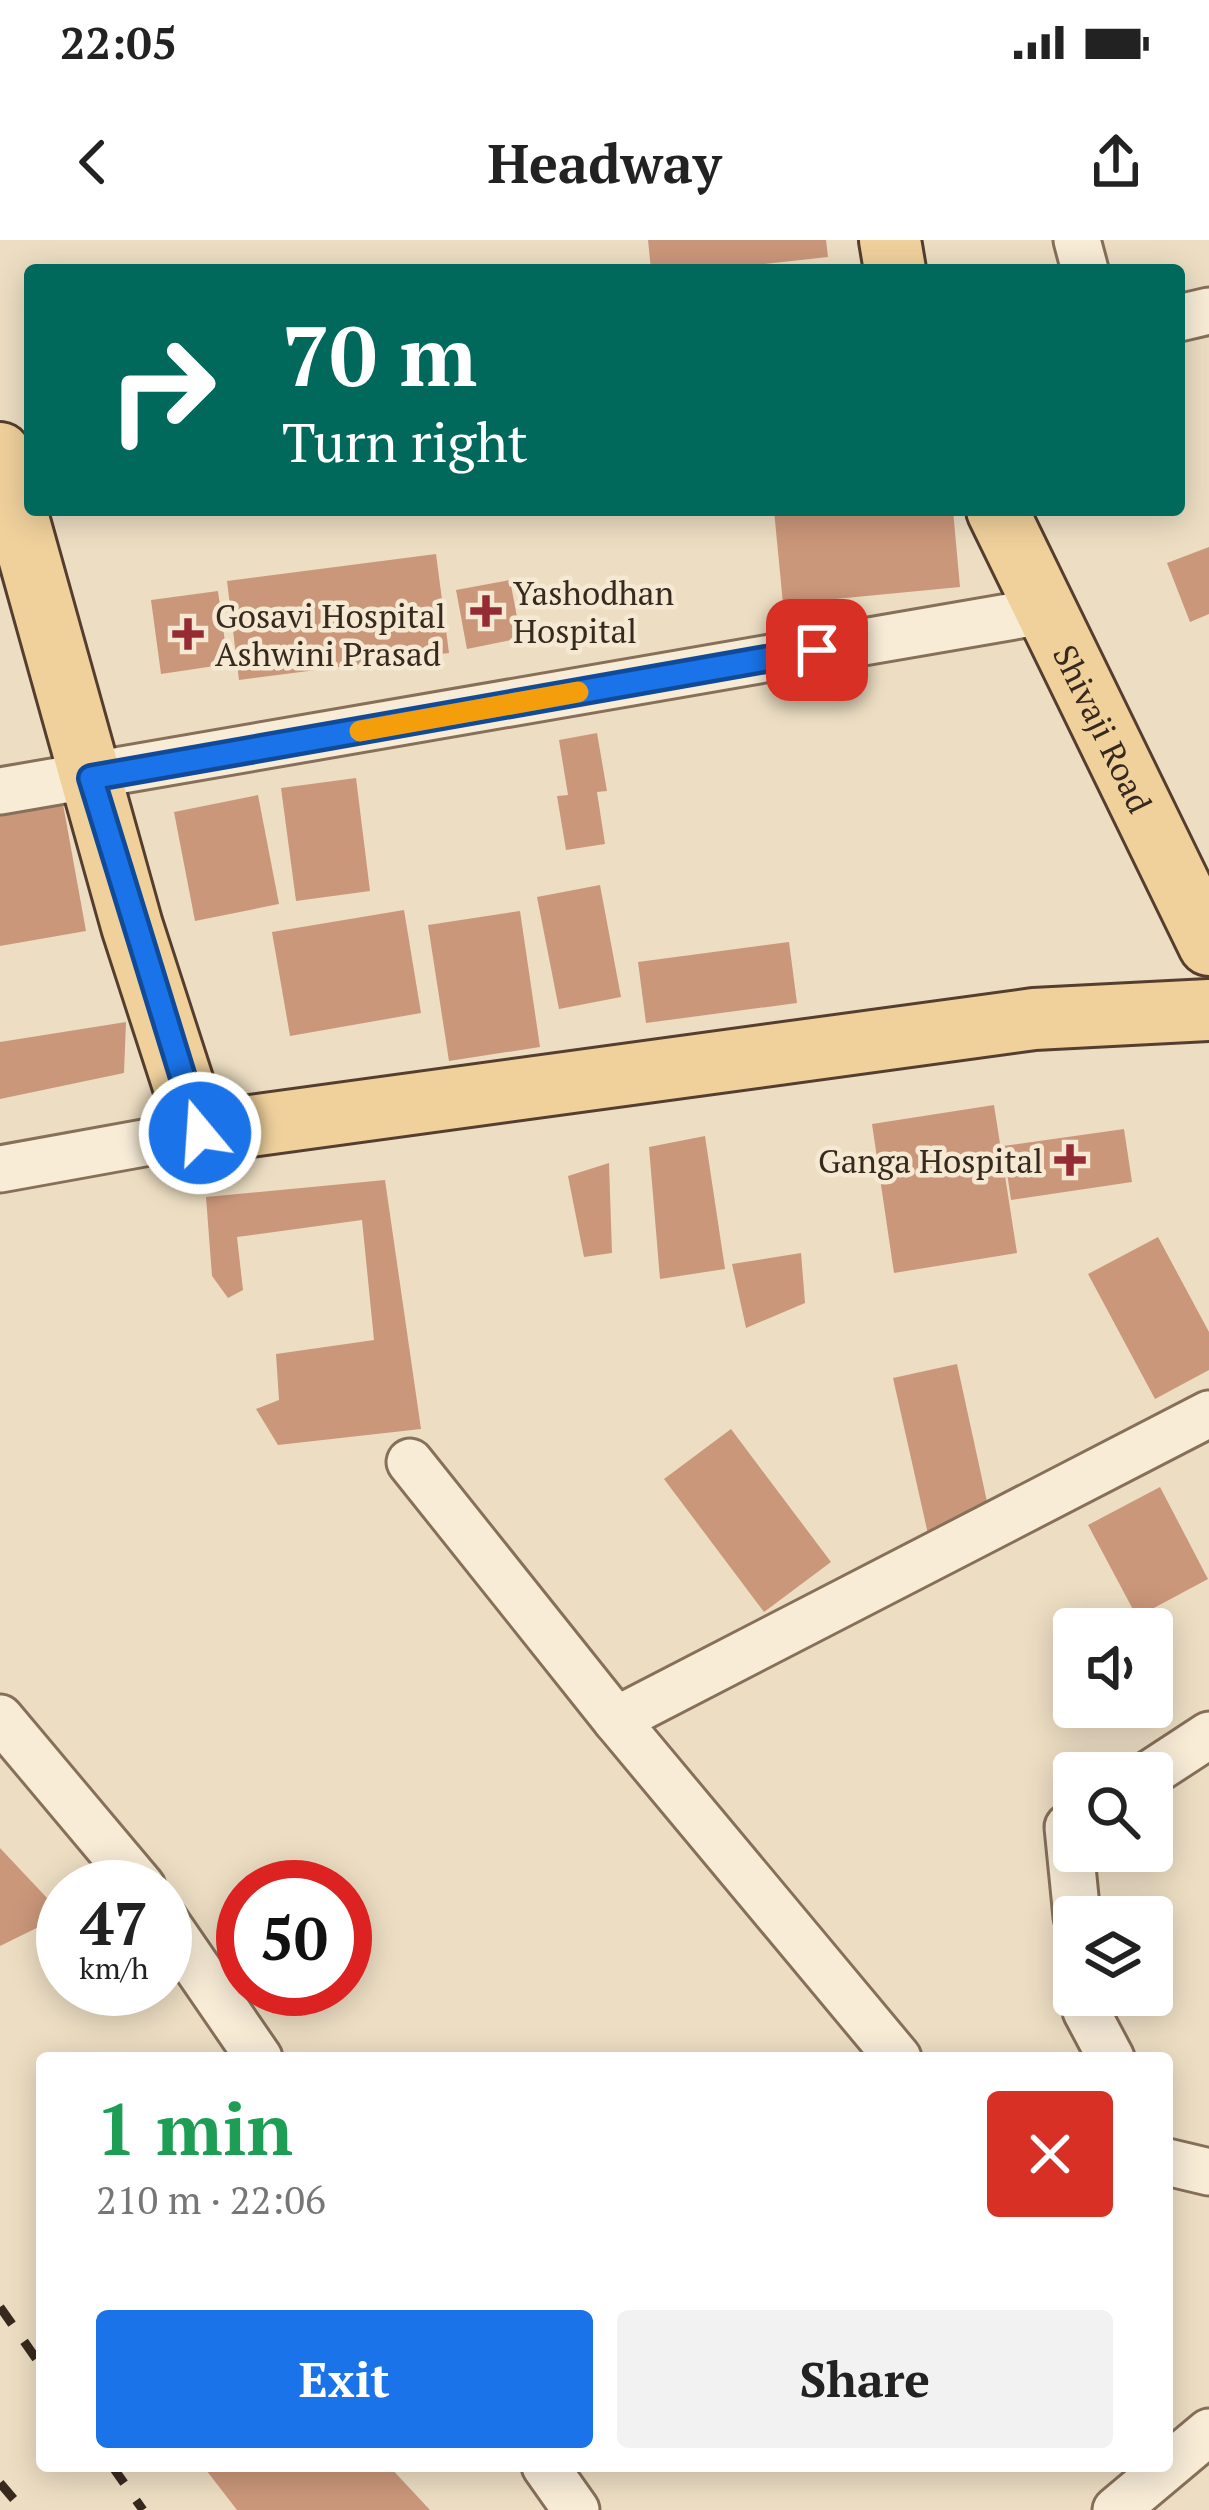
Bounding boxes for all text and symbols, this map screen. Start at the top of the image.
text: 22:05 [60,12,177,72]
text: Headway [488,127,721,198]
icon: back [60,129,126,195]
icon: share [1083,129,1149,195]
text: 70 m [282,299,477,410]
icon: right [84,312,240,468]
text: Turn right [282,406,528,477]
place label: Yashodhan Hospital [513,571,675,652]
place label: Gosavi Hospital Ashwini Prasad [215,594,446,675]
marker: Yashodhan Hospital [470,595,502,627]
pin [766,599,868,701]
icon: arrive [784,617,850,683]
marker: Gosavi Hospital Ashwini Prasad [172,618,204,650]
street label: Shivaji Road [1044,637,1163,819]
position arrow [137,1070,263,1196]
place label: Ganga Hospital [818,1139,1043,1182]
marker: Ganga Hospital [1054,1144,1086,1176]
map controls [1053,1608,1173,2016]
button: sound [1053,1608,1173,1728]
button: search [1053,1752,1173,1872]
speed limit sign: 50 [216,1860,372,2016]
text: 47 [80,1883,148,1962]
button: layers [1053,1896,1173,2016]
text: km/h [79,1948,149,1988]
text: 1 min [96,2080,293,2176]
button: close [987,2091,1113,2217]
text: 210 m · 22:06 [96,2173,326,2225]
button: Exit [96,2310,593,2448]
button: Share [617,2310,1113,2448]

